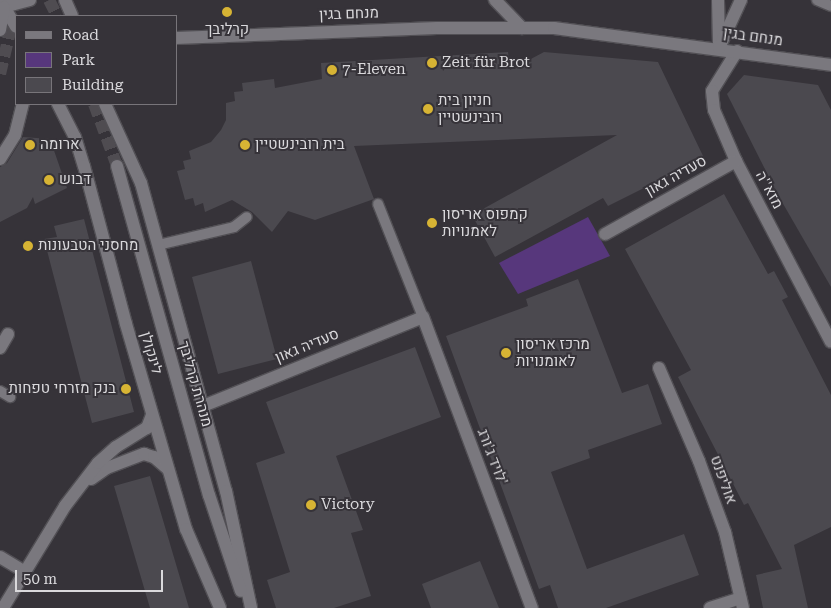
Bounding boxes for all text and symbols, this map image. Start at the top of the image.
street label: מנחם בגין [319,4,379,24]
marker: קרליבך [220,5,234,19]
legend [15,15,178,105]
place label: קרליבך [205,21,249,39]
street label: מנחם בגין [722,24,784,50]
text: Road [62,26,99,44]
text: Park [62,51,95,69]
place label: Zeit für Brot [442,54,530,72]
marker: Zeit für Brot [426,57,438,69]
place label: 7-Eleven [342,61,406,79]
marker: 7-Eleven [326,64,338,76]
text: Building [62,76,123,94]
place label: חניון בית רובינשטיין [438,91,502,126]
marker: חניון בית רובינשטיין [422,103,434,115]
place label: ארומה [40,136,80,154]
place label: בית רובינשטיין [255,136,345,154]
marker: ארומה [24,139,36,151]
marker: בית רובינשטיין [239,139,251,151]
street label: סעדיה גאון [642,152,710,200]
street label: מזא''ה [752,168,786,212]
place label: דבוש [59,171,91,189]
marker: דבוש [43,174,55,186]
place label: קמפוס אריסון לאמנויות [442,205,528,240]
marker: קמפוס אריסון לאמנויות [426,217,438,229]
place label: מחסני הטבעונות [38,237,138,255]
marker: מחסני הטבעונות [22,240,34,252]
street label: סעדיה גאון [272,325,342,367]
street label: לינקולן [136,330,166,376]
place label: מרכז אריסון לאומנויות [516,335,590,370]
street label: מנהרת קרליבך [174,339,216,429]
marker: מרכז אריסון לאומנויות [500,347,512,359]
place label: בנק מזרחי טפחות [8,380,116,398]
marker: בנק מזרחי טפחות [120,383,132,395]
street label: לויד ג'ורג' [473,426,511,488]
street label: אוליפנט [706,453,740,507]
place label: Victory [321,496,375,514]
marker: Victory [305,499,317,511]
scale bar [18,560,165,592]
text: 50 m [23,570,57,588]

